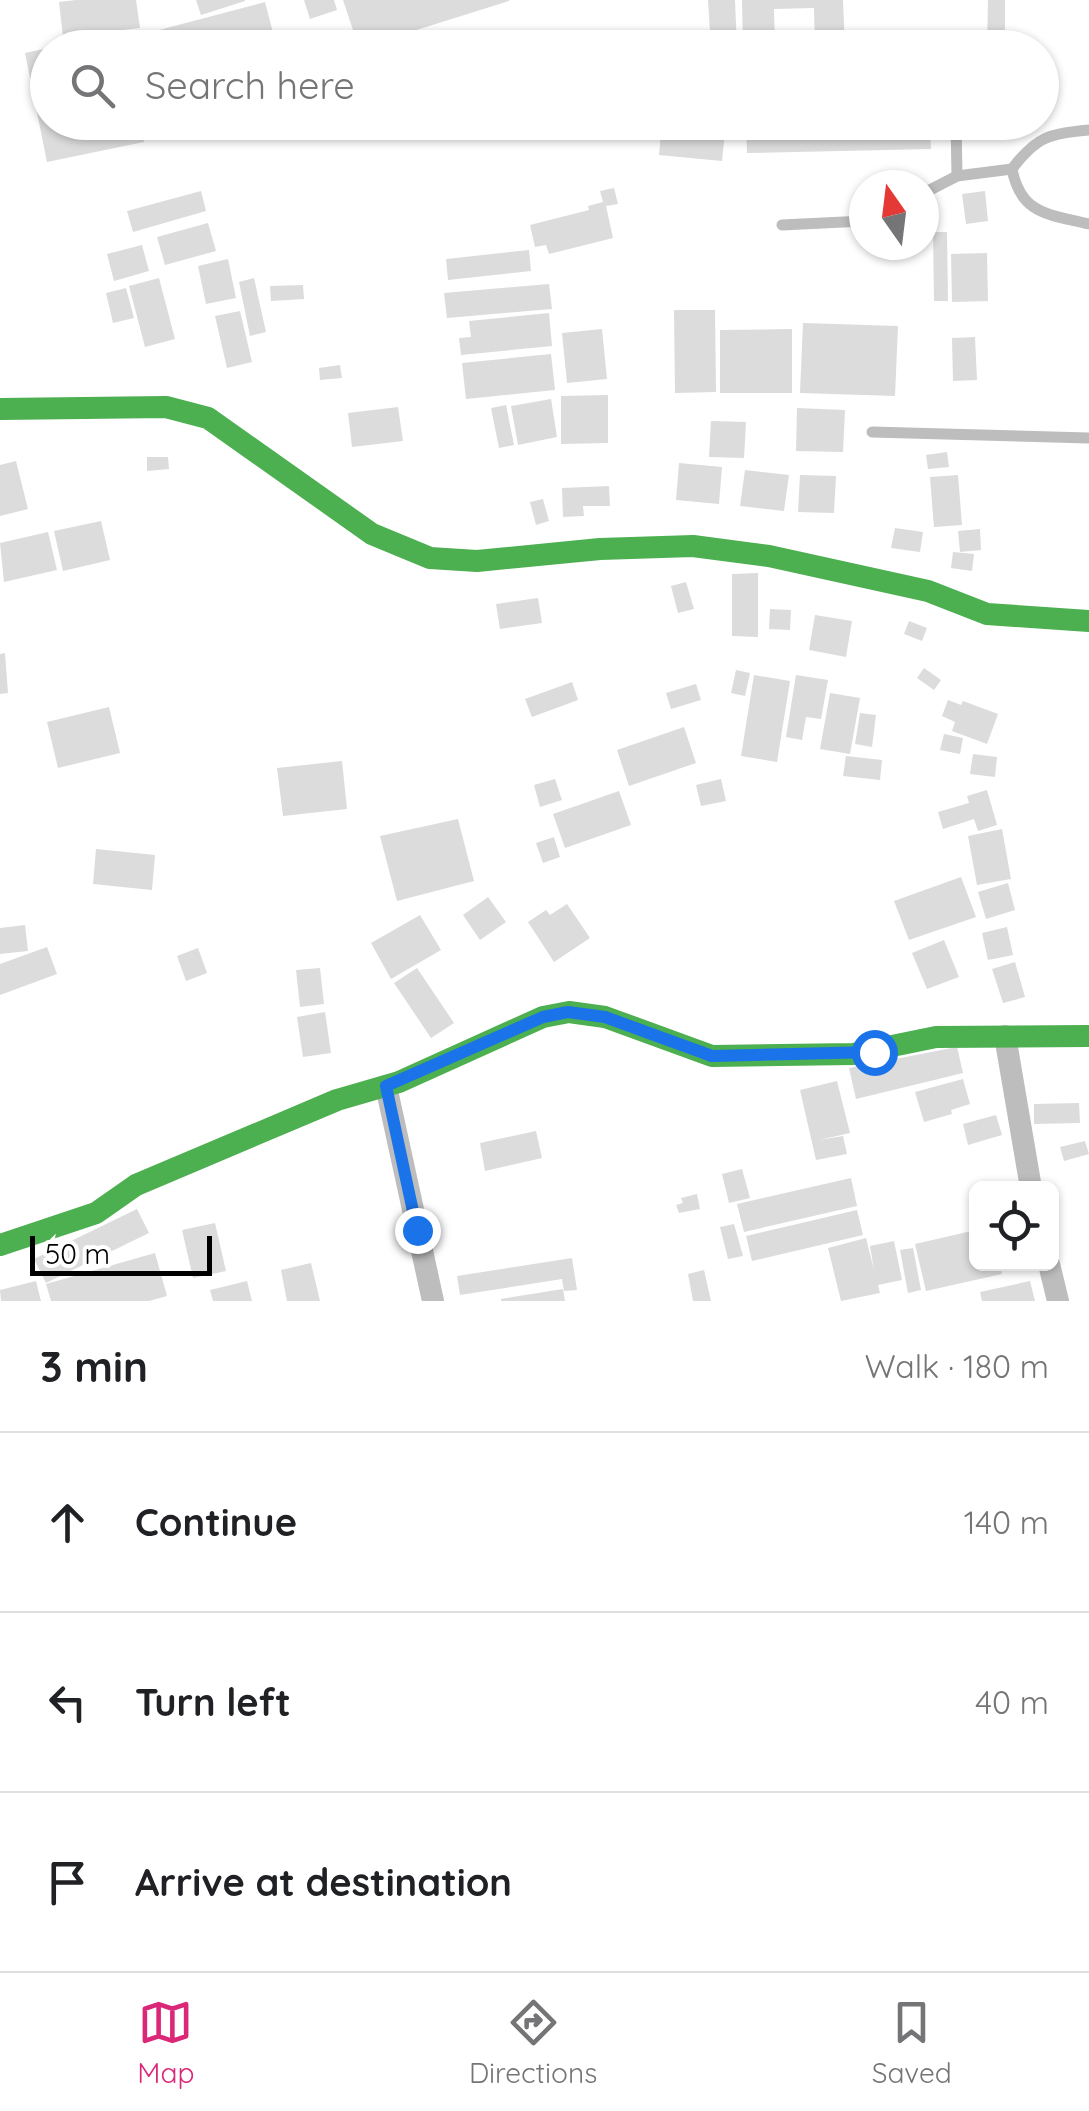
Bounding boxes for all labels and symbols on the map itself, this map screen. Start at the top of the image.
north arrow [849,170,939,260]
route start [852,1030,898,1076]
route end [395,1208,441,1254]
scale bar [30,1231,212,1276]

